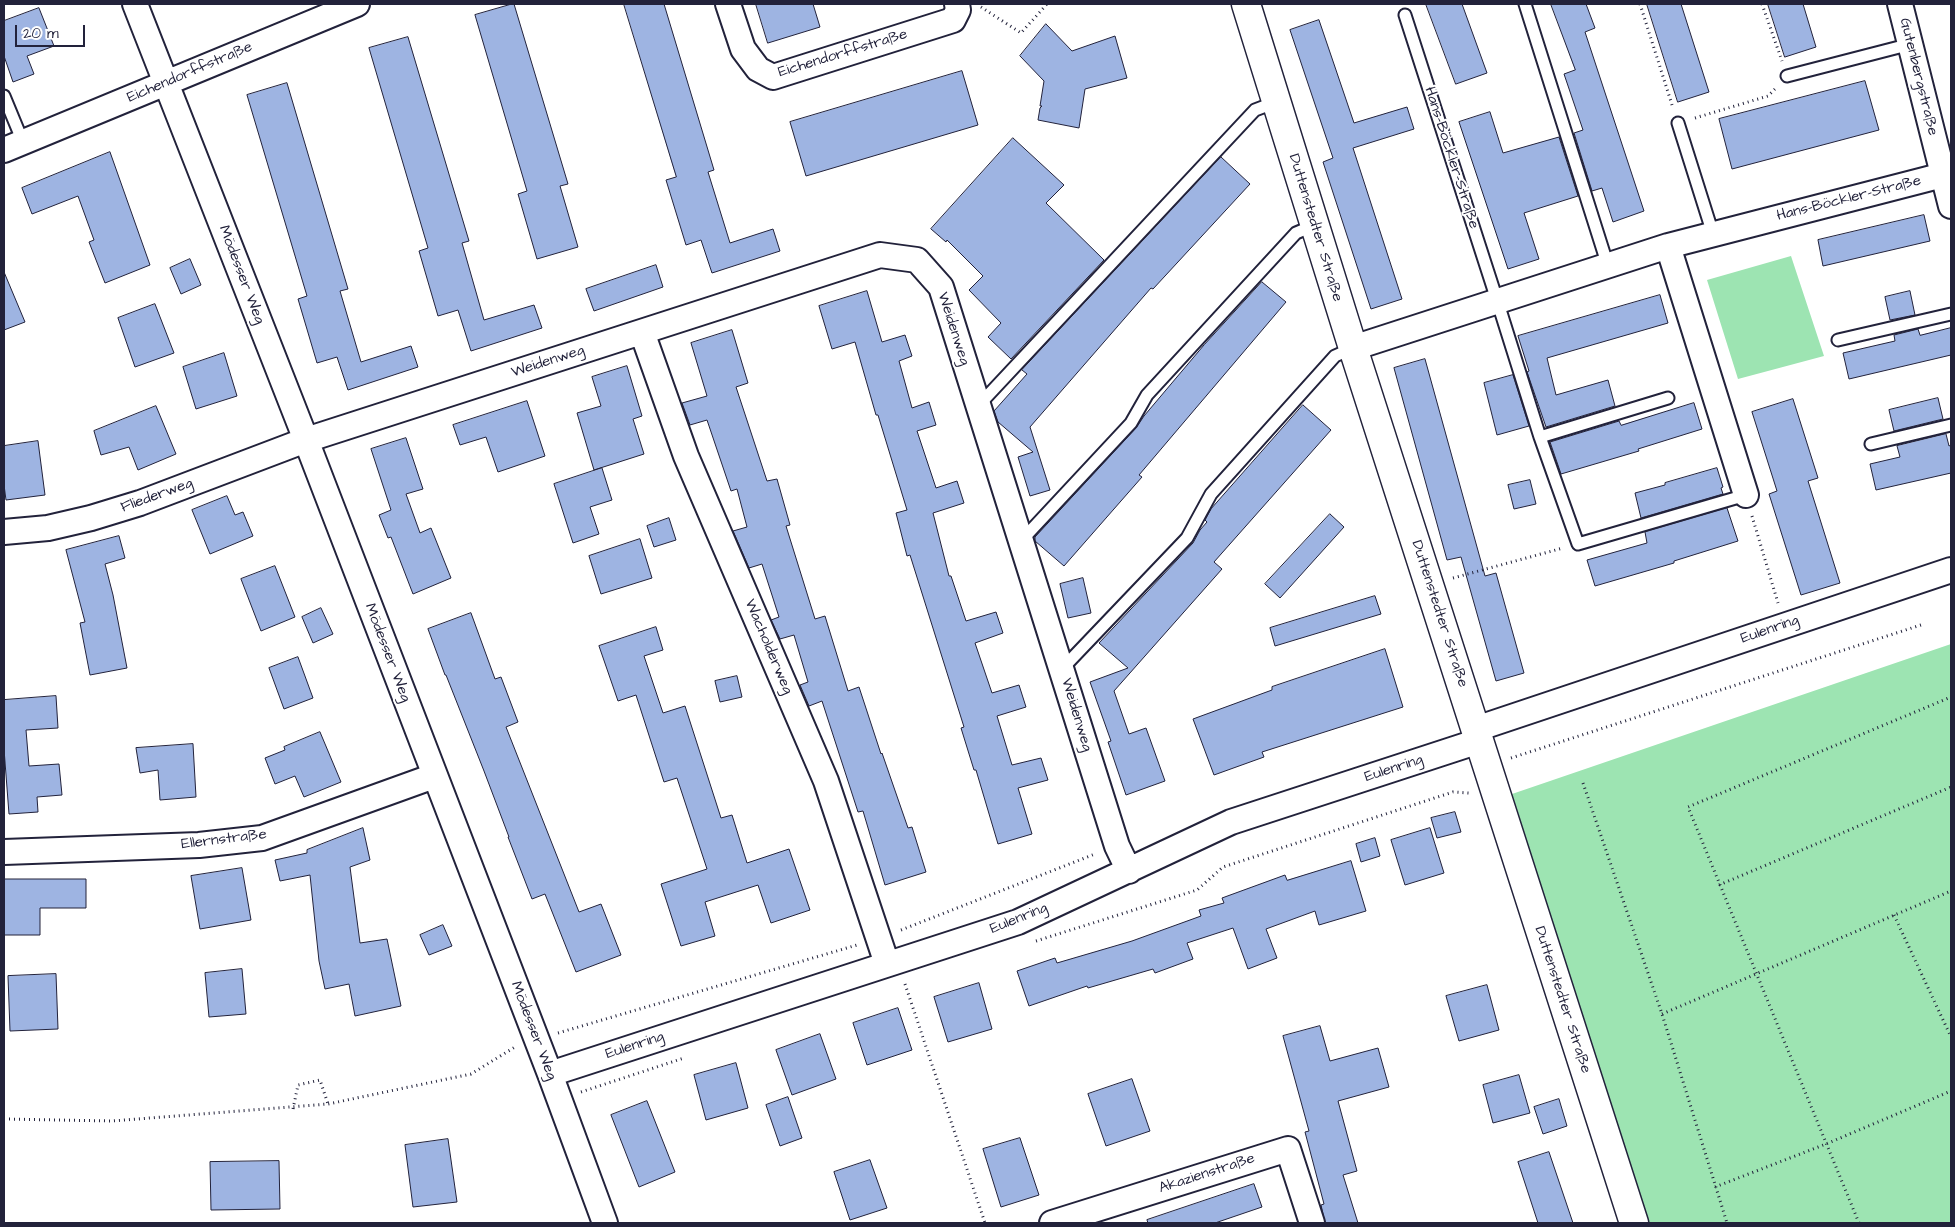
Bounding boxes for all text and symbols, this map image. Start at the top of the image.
scale bar [18,15,88,47]
street label: Gutenbergstraße [1895,16,1941,138]
text: 20 m [23,23,59,44]
street label: Eichendorffstraße [776,26,910,82]
street label: Eichendorffstraße [125,39,255,107]
street label: Hans-Böckler-Straße [1420,85,1482,231]
street label: Duttenstedter Straße [1284,152,1346,304]
street label: Hans-Böckler-Straße [1775,172,1923,226]
street label: Mödesser Weg [214,223,268,327]
street label: Weidenweg [933,290,973,368]
street label: Weidenweg [509,342,587,382]
street label: Fliederweg [119,475,195,517]
street label: Duttenstedter Straße [1407,538,1471,690]
street label: Wacholderweg [740,597,796,697]
street label: Mödesser Weg [360,601,414,705]
street label: Eulenring [1739,612,1801,648]
street label: Weidenweg [1056,676,1096,754]
street label: Eulenring [1363,751,1425,787]
street label: Ellernstraße [180,826,268,854]
street label: Eulenring [988,899,1050,939]
street label: Duttenstedter Straße [1530,924,1594,1076]
street label: Mödesser Weg [506,979,560,1083]
street label: Eulenring [604,1028,666,1064]
street label: Akazienstraße [1157,1150,1257,1198]

